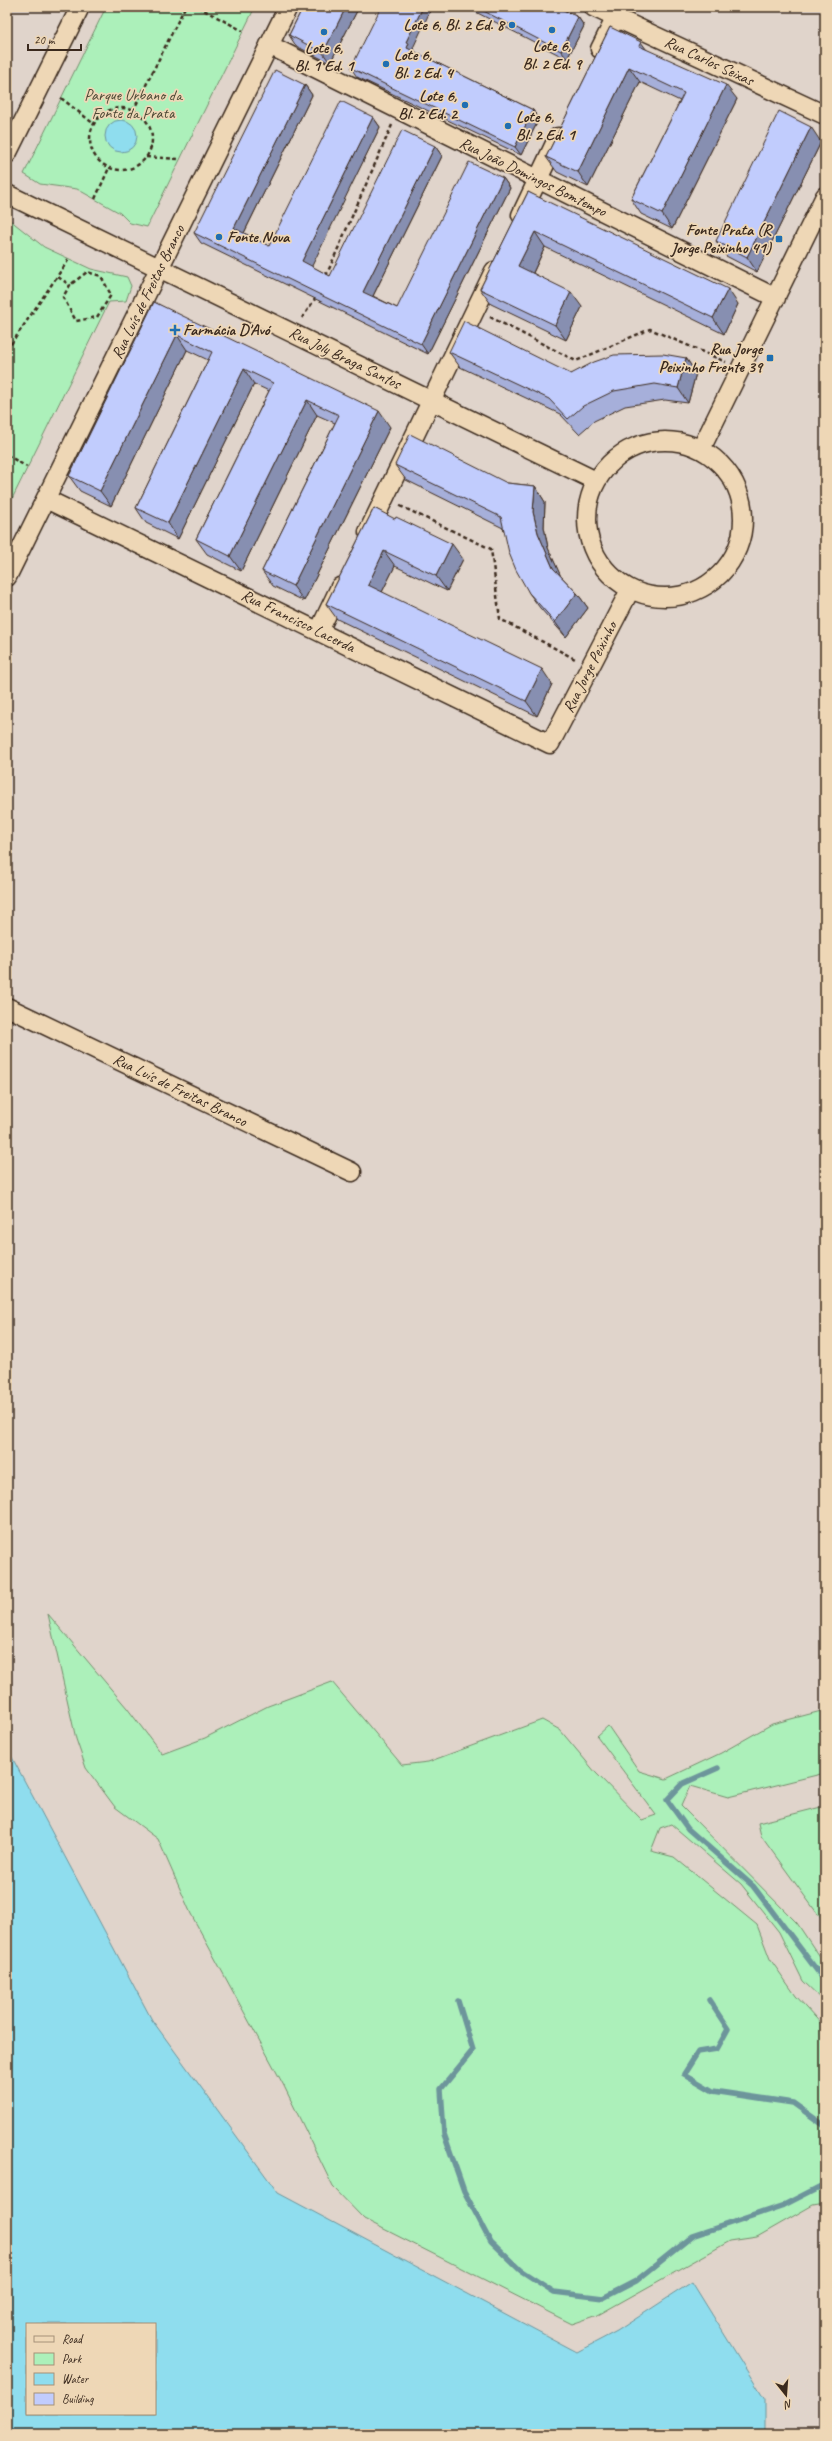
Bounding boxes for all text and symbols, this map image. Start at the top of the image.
place label: Lote 6, Bl. 2 Ed. 8 [404,15,506,35]
marker: Lote 6, Bl. 2 Ed. 8 [507,20,517,30]
marker: Lote 6, Bl. 2 Ed. 9 [547,25,557,35]
scale bar [28,26,81,52]
marker: Lote 6, Bl. 1 Ed. 1 [319,27,329,37]
text: 20 m [34,32,56,48]
street label: Rua Carlos Seixas [661,32,758,91]
place label: Lote 6, Bl. 2 Ed. 9 [523,36,583,74]
place label: Lote 6, Bl. 1 Ed. 1 [295,38,355,76]
place label: Lote 6, Bl. 2 Ed. 4 [394,45,455,83]
marker: Lote 6, Bl. 2 Ed. 4 [381,59,391,69]
park label: Parque Urbano da Fonte da Prata [84,85,183,123]
place label: Lote 6, Bl. 2 Ed. 2 [398,86,459,124]
marker: Lote 6, Bl. 2 Ed. 2 [460,100,470,110]
place label: Lote 6, Bl. 2 Ed. 1 [516,107,577,145]
marker: Lote 6, Bl. 2 Ed. 1 [503,121,513,131]
street label: Rua João Domingos Bomtempo [456,133,611,222]
place label: Fonte Prata (R Jorge Peixinho 41) [670,220,773,258]
street label: Rua Luís de Freitas Branco [107,221,190,362]
place label: Fonte Nova [227,227,291,247]
marker: Fonte Nova [214,232,224,242]
marker: Fonte Prata (R Jorge Peixinho 41) [774,234,784,244]
place label: Farmácia D'Avó [183,320,272,340]
street label: Rua Joly Braga Santos [286,322,405,394]
marker: Farmácia D'Avó [170,325,180,335]
place label: Rua Jorge Peixinho Frente 39 [659,339,764,377]
marker: Rua Jorge Peixinho Frente 39 [765,353,775,363]
street label: Rua Francisco Lacerda [238,585,359,658]
street label: Rua Jorge Peixinho [558,616,623,716]
street label: Rua Luís de Freitas Branco [110,1049,251,1132]
legend [26,2323,156,2415]
text: Road [62,2331,84,2347]
text: Park [62,2351,83,2367]
text: Water [62,2371,90,2387]
north arrow [766,2375,806,2415]
text: Building [62,2391,94,2407]
text: N [782,2397,794,2413]

